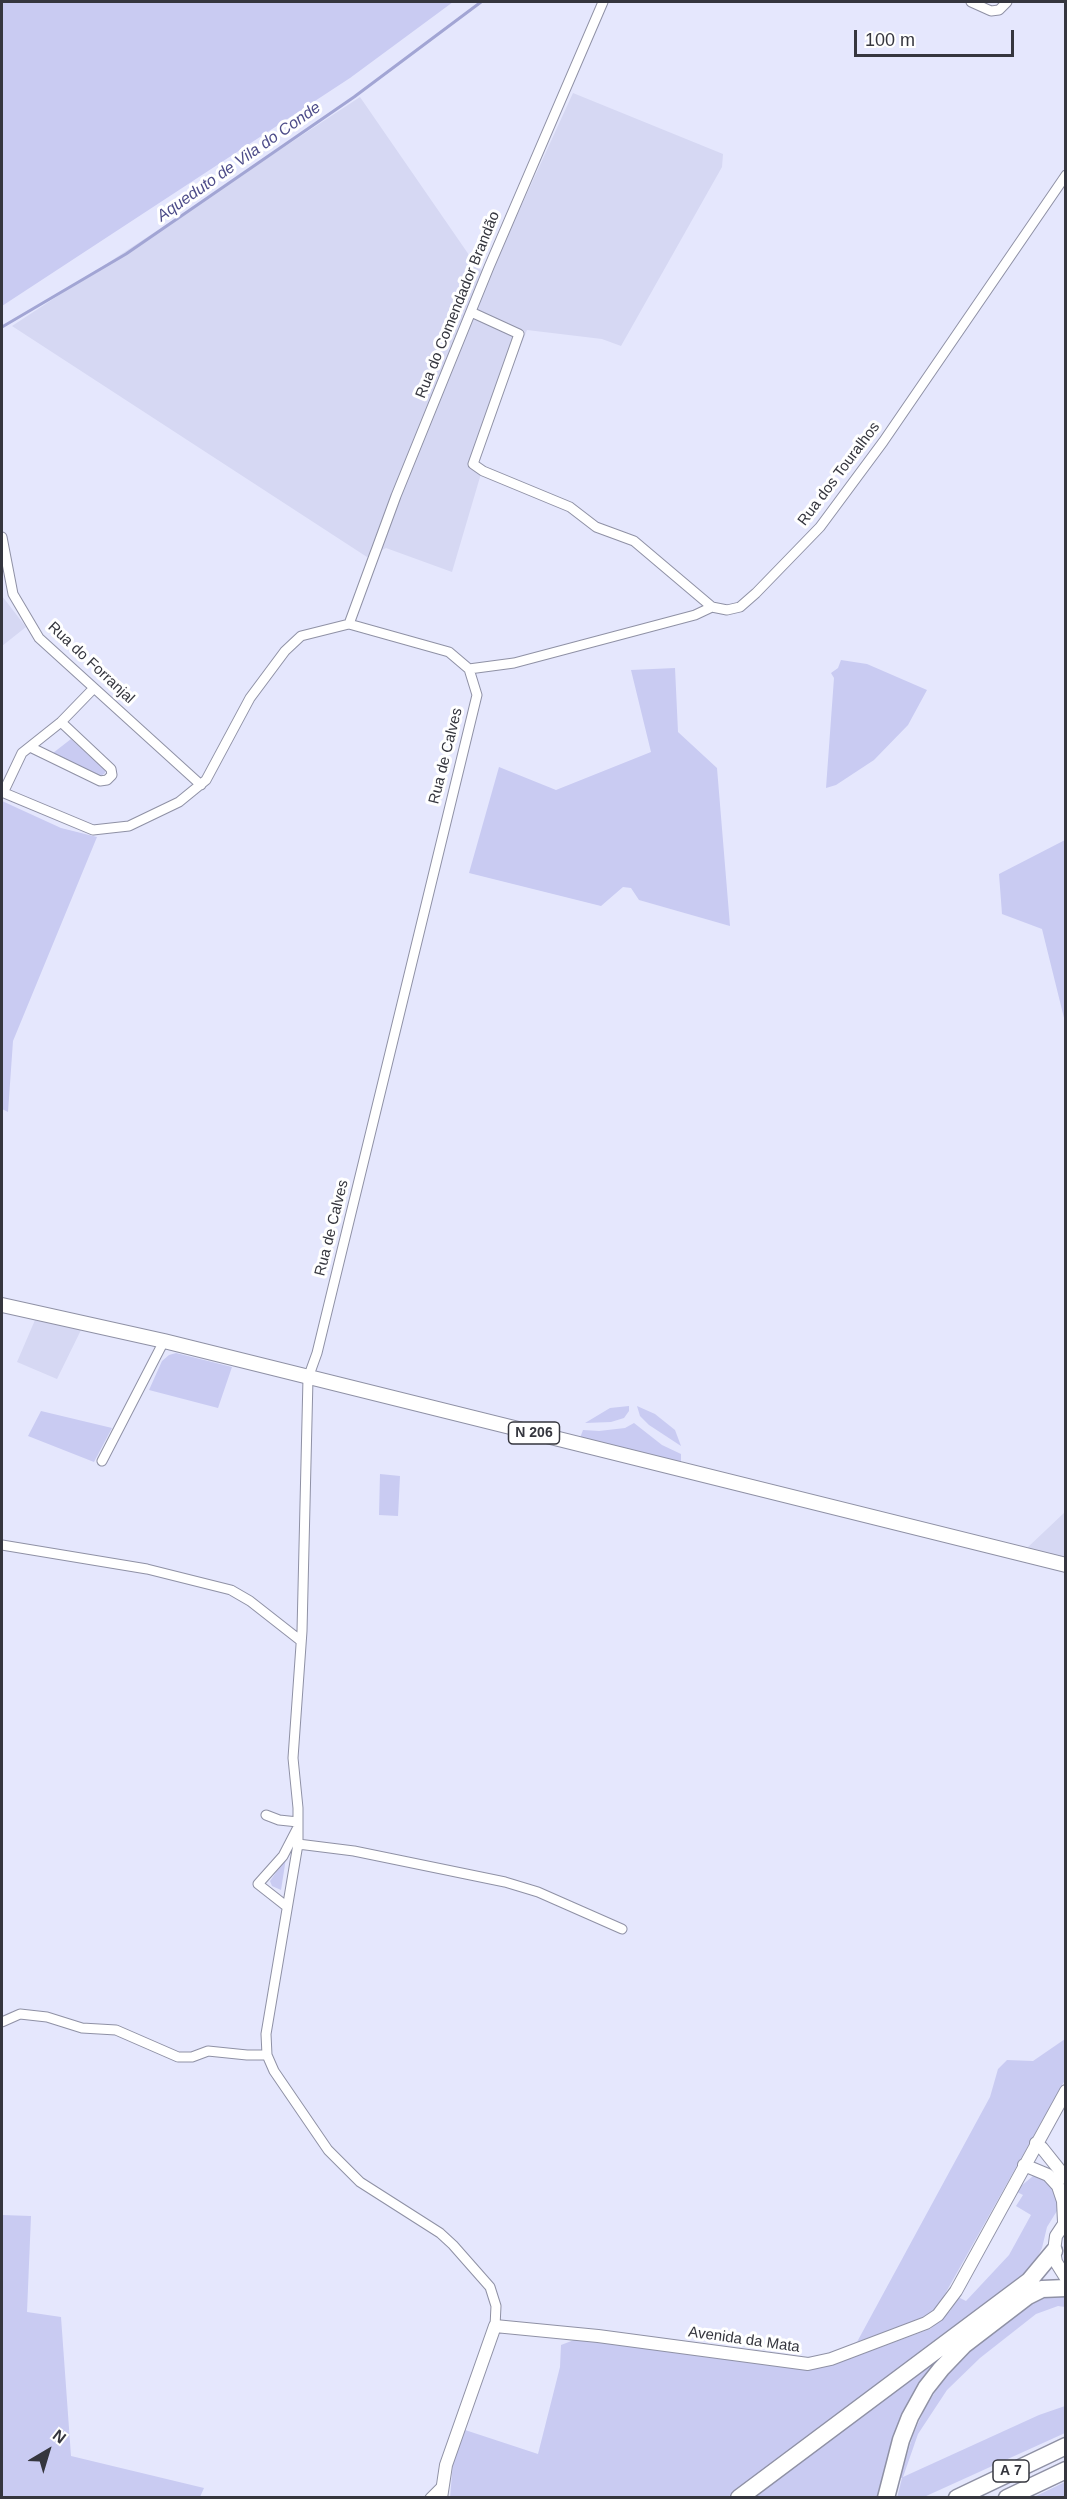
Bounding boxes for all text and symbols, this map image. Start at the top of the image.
scale bar [857,18,1018,56]
text: 100 m [865,30,915,50]
water label: Aqueduto de Vila do Conde [153,98,325,226]
street label: Rua do Comendador Brandão [412,209,504,401]
street label: Rua dos Touralhos [794,419,884,529]
street label: Rua do Forranjal [44,618,138,708]
street label: Rua de Calves [425,706,467,806]
street label: Rua de Calves [311,1178,353,1278]
road number: N 206 [508,1422,560,1444]
street label: Avenida da Mata [687,2323,801,2357]
north arrow [18,2421,78,2481]
text: N [50,2426,69,2447]
road number: A 7 [993,2460,1029,2482]

